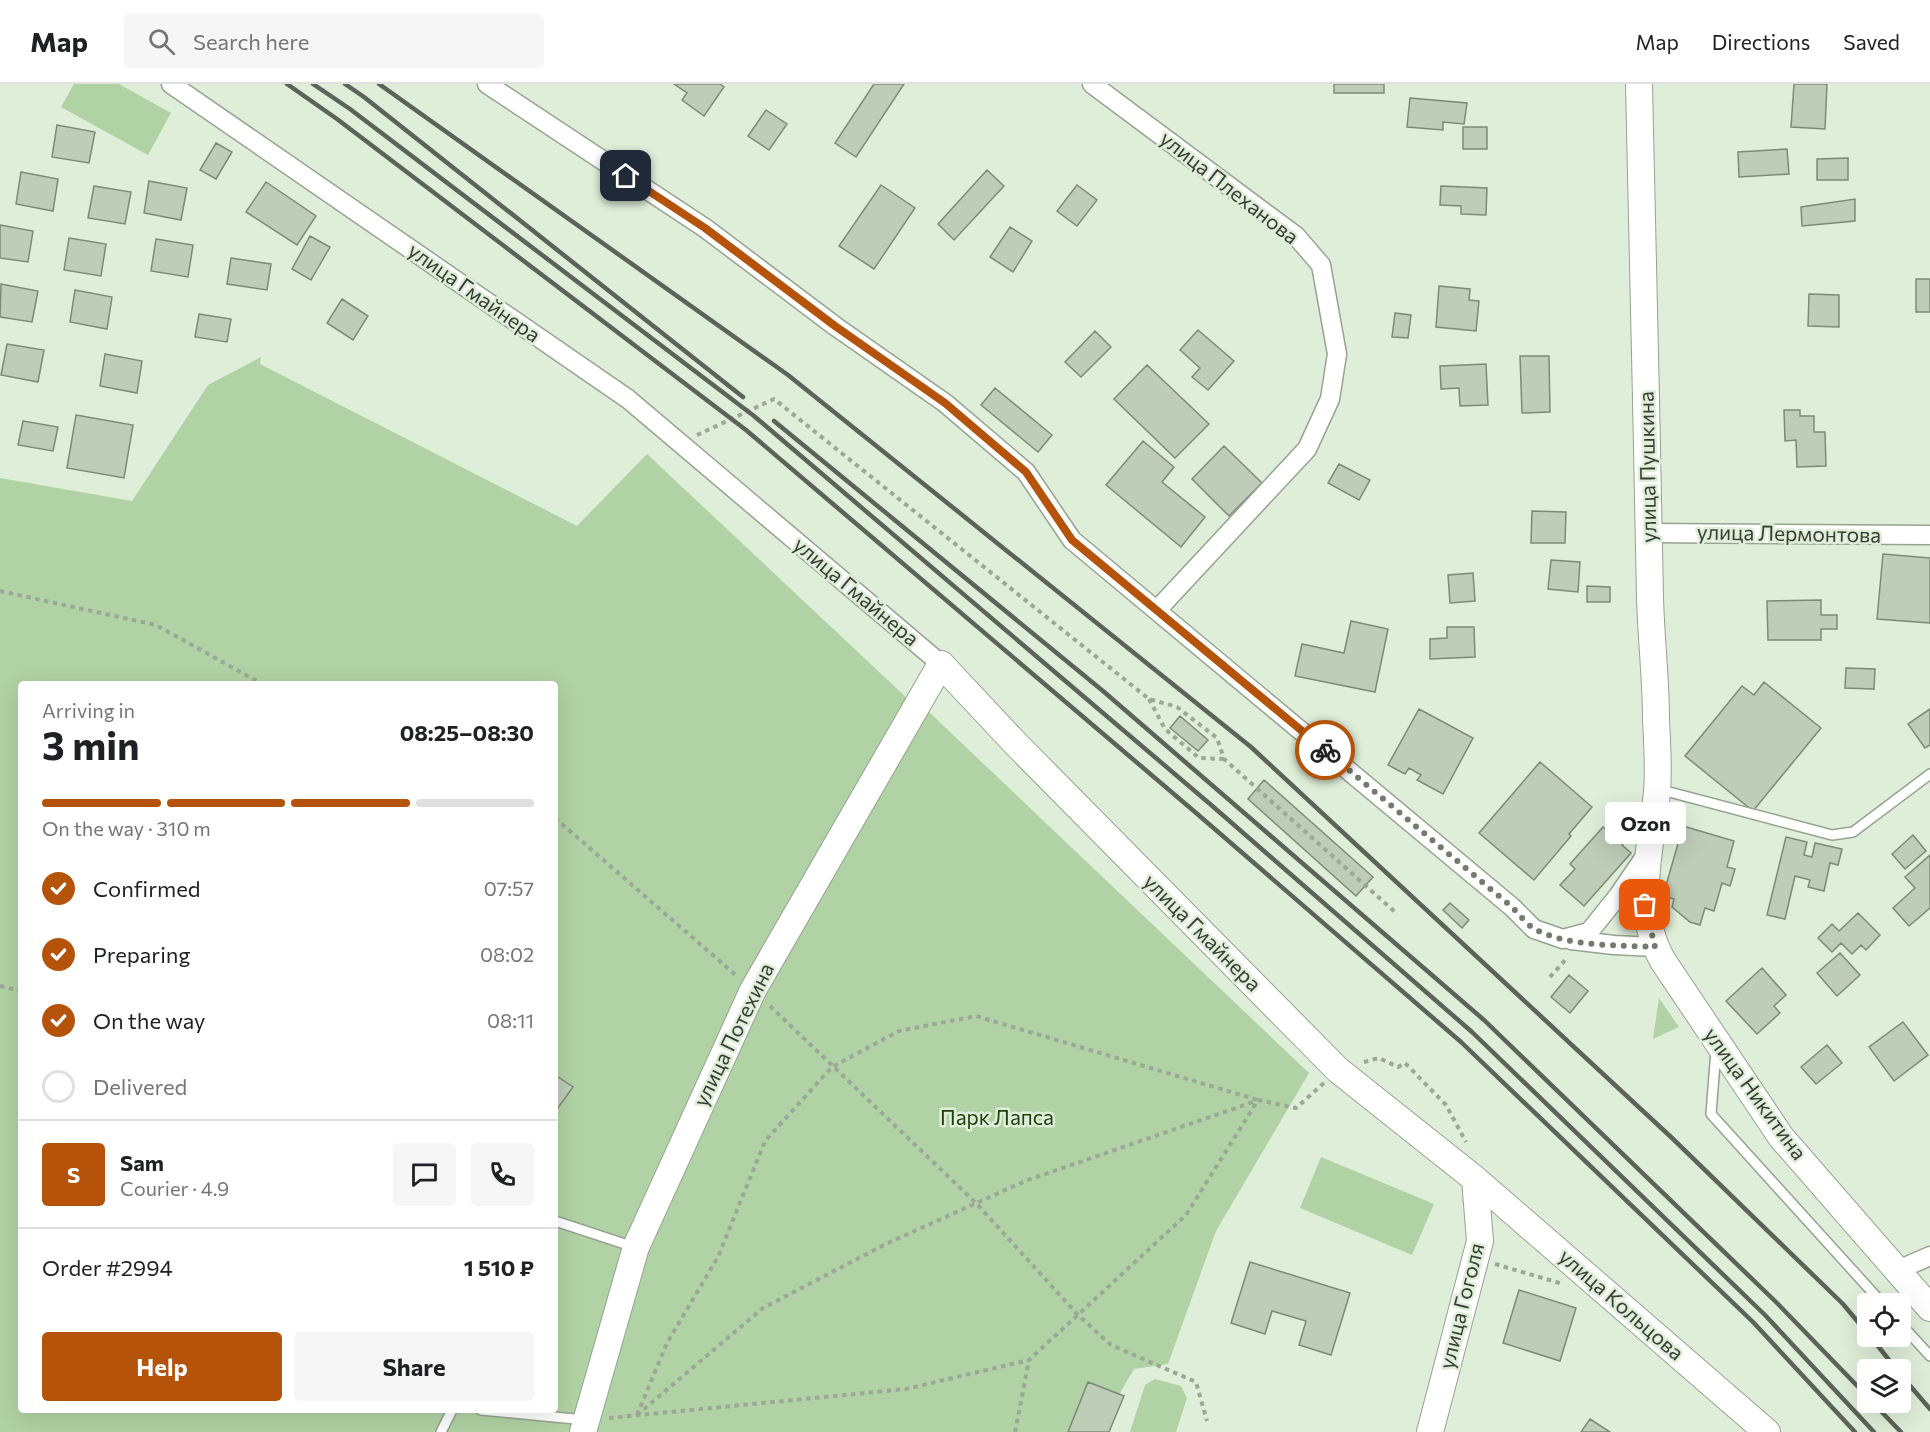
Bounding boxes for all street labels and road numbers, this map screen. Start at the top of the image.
street label: улица Плеханова [1156,125,1304,249]
street label: улица Гмайнера [404,237,546,347]
street label: улица Пушкина [1633,391,1660,543]
street label: улица Лермонтова [1697,518,1881,547]
street label: улица Гмайнера [789,531,925,650]
street label: улица Гмайнера [1139,868,1267,996]
street label: улица Потехина [687,959,778,1110]
street label: улица Никитина [1700,1022,1813,1164]
street label: улица Гоголя [1433,1240,1488,1371]
street label: улица Кольцова [1555,1243,1689,1365]

